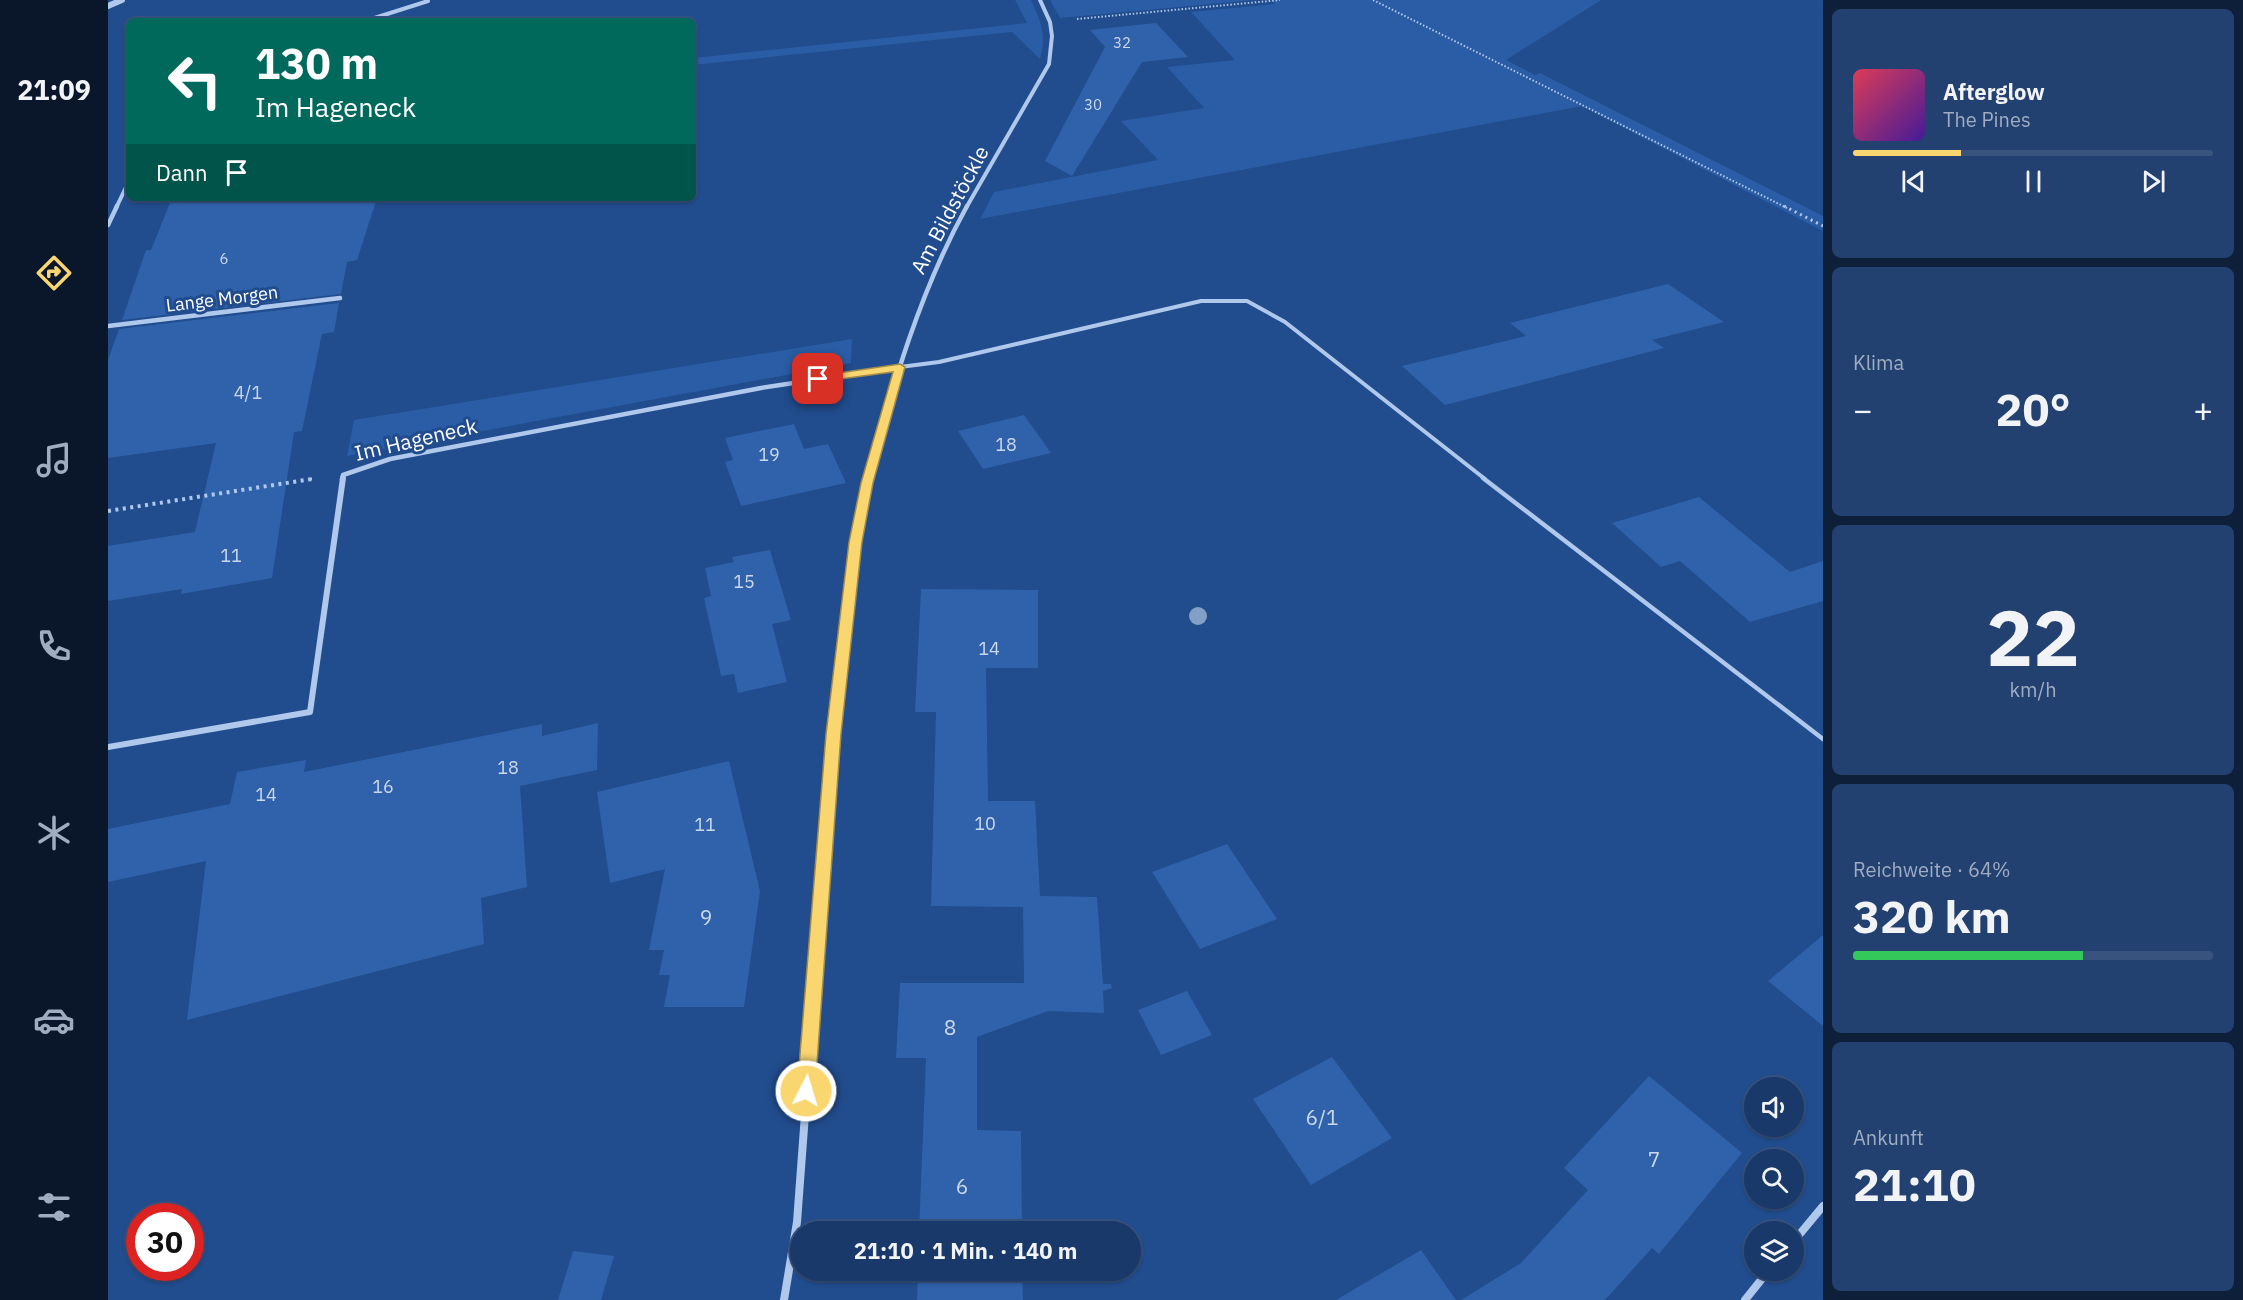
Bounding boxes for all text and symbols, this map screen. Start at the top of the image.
house number: 32 [1113,33,1131,52]
text: 130 m [255,36,378,91]
icon: left [156,42,234,120]
text: 21:09 [17,72,91,107]
text: Afterglow [1943,77,2045,106]
text: Im Hageneck [255,89,416,124]
house number: 30 [1084,95,1102,114]
text: The Pines [1943,106,2031,133]
street label: Am Bildstöckle [904,140,995,279]
icon: arrive [220,156,253,189]
text: Dann [156,158,208,187]
icon: previous [1897,165,1930,198]
icon: pause [2017,165,2050,198]
icon: next [2137,165,2170,198]
house number: 6 [219,249,229,268]
icon: directions [33,252,75,294]
street label: Lange Morgen [165,280,279,317]
text: Klima [1853,349,1904,376]
pin [792,353,843,404]
icon: arrive [801,362,834,395]
text: 20° [1995,380,2071,438]
house number: 4/1 [234,381,262,404]
text: − [1853,388,1873,431]
text: + [2193,388,2213,431]
street label: Im Hageneck [352,411,480,467]
house number: 18 [995,433,1017,456]
icon: music [33,439,75,481]
house number: 19 [758,443,780,466]
house number: 11 [220,544,242,567]
house number: 15 [733,570,755,593]
text: 22 [1986,586,2080,687]
icon: phone [33,625,75,667]
house number: 14 [978,637,1000,660]
text: km/h [2009,676,2057,703]
house number: 18 [497,756,519,779]
house number: 16 [372,775,394,798]
house number: 14 [255,783,277,806]
icon: climate [33,812,75,854]
house number: 10 [974,812,996,835]
house number: 11 [694,813,716,836]
text: Reichweite · 64% [1853,856,2010,883]
text: 320 km [1853,887,2011,945]
house number: 9 [700,903,712,931]
icon: car [33,999,75,1041]
house number: 8 [944,1013,956,1041]
position arrow [774,1059,838,1123]
map controls [1744,1077,1804,1281]
button: sound [1744,1077,1804,1137]
house number: 6/1 [1305,1103,1339,1131]
text: Ankunft [1853,1124,1924,1151]
house number: 7 [1648,1145,1660,1173]
button: search [1744,1149,1804,1209]
text: 21:10 [1853,1155,1976,1213]
house number: 6 [956,1172,968,1200]
icon: filters [33,1186,75,1228]
speed limit sign: 30 [126,1203,204,1281]
button: layers [1744,1221,1804,1281]
text: 21:10 · 1 Min. · 140 m [854,1236,1077,1265]

